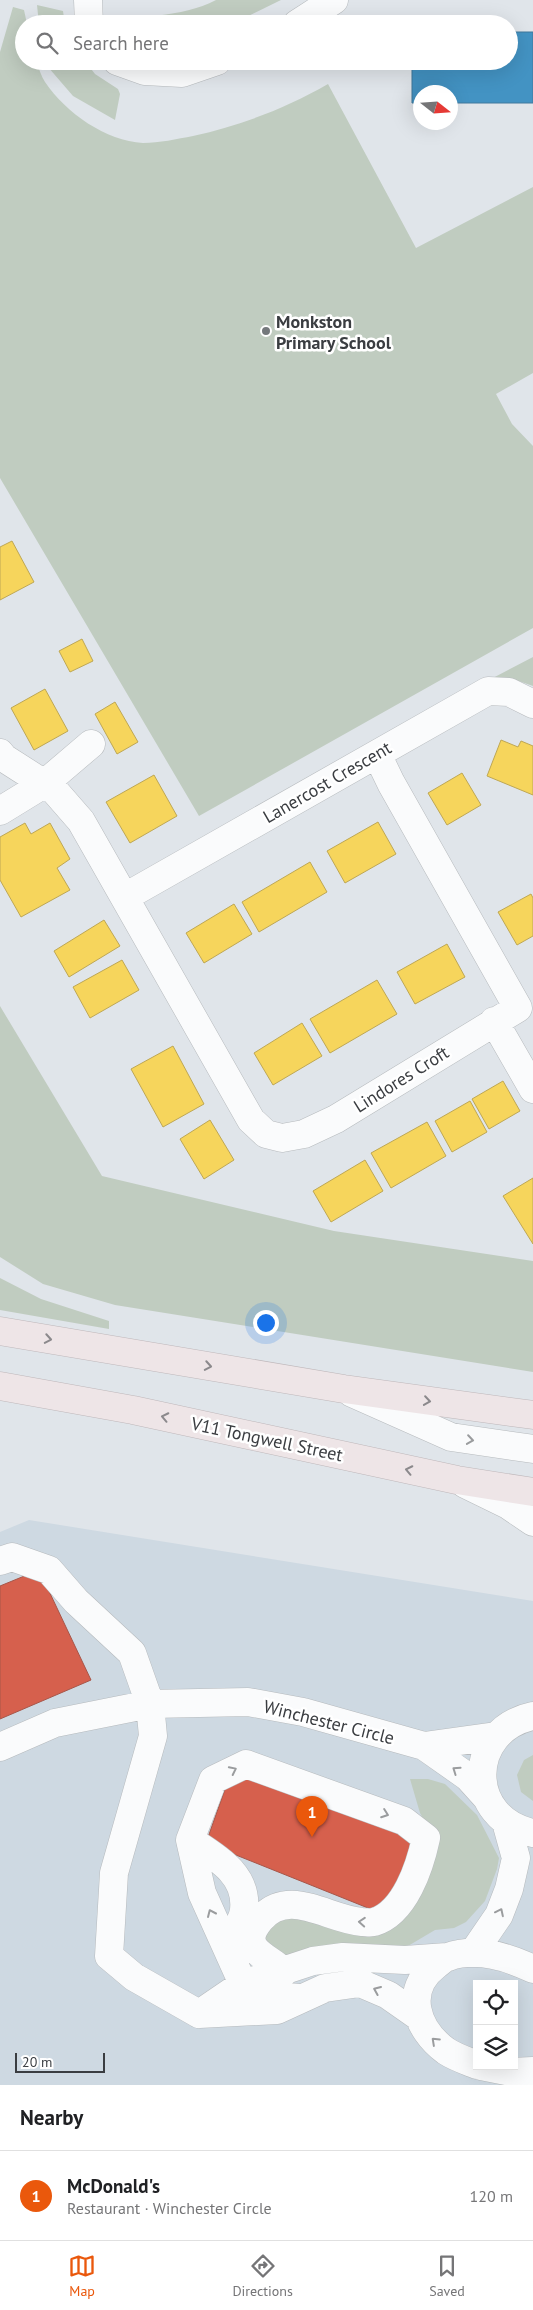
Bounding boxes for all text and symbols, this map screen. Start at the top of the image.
search box [15,15,518,70]
icon: search [33,29,61,57]
text: Search here [73,31,169,55]
north arrow [413,85,458,130]
place label: Monkston Primary School [276,310,392,354]
marker: Monkston Primary School [260,325,272,337]
street label: Lanercost Crescent [259,736,395,828]
street label: Lindores Croft [349,1041,453,1117]
your location [253,1310,279,1336]
one-way arrow [44,1333,52,1344]
one-way arrow [204,1361,213,1371]
one-way arrow [423,1395,432,1405]
street label: V11 Tongwell Street [188,1411,345,1466]
one-way arrow [160,1412,169,1422]
one-way arrow [466,1434,474,1445]
one-way arrow [405,1465,414,1476]
street label: Winchester Circle [261,1695,397,1749]
one-way arrow [228,1766,237,1776]
one-way arrow [453,1766,462,1776]
pin: 1 [296,1796,328,1837]
one-way arrow [381,1808,389,1818]
one-way arrow [493,1908,504,1917]
one-way arrow [206,1909,217,1918]
one-way arrow [358,1916,366,1927]
map controls [473,1980,518,2070]
button: locate [473,1980,518,2025]
one-way arrow [373,1986,382,1997]
button: layers [473,2025,518,2070]
one-way arrow [432,2038,441,2047]
scale bar [15,2050,105,2073]
text: 20 m [22,2053,52,2071]
text: Nearby [20,2104,83,2131]
text: McDonald's [67,2174,160,2198]
text: 1 [31,2186,41,2206]
text: 120 m [470,2186,513,2206]
text: Restaurant · Winchester Circle [67,2198,272,2218]
tab: Map [68,2252,96,2300]
tab: Directions [232,2252,293,2300]
tab: Saved [429,2252,465,2300]

